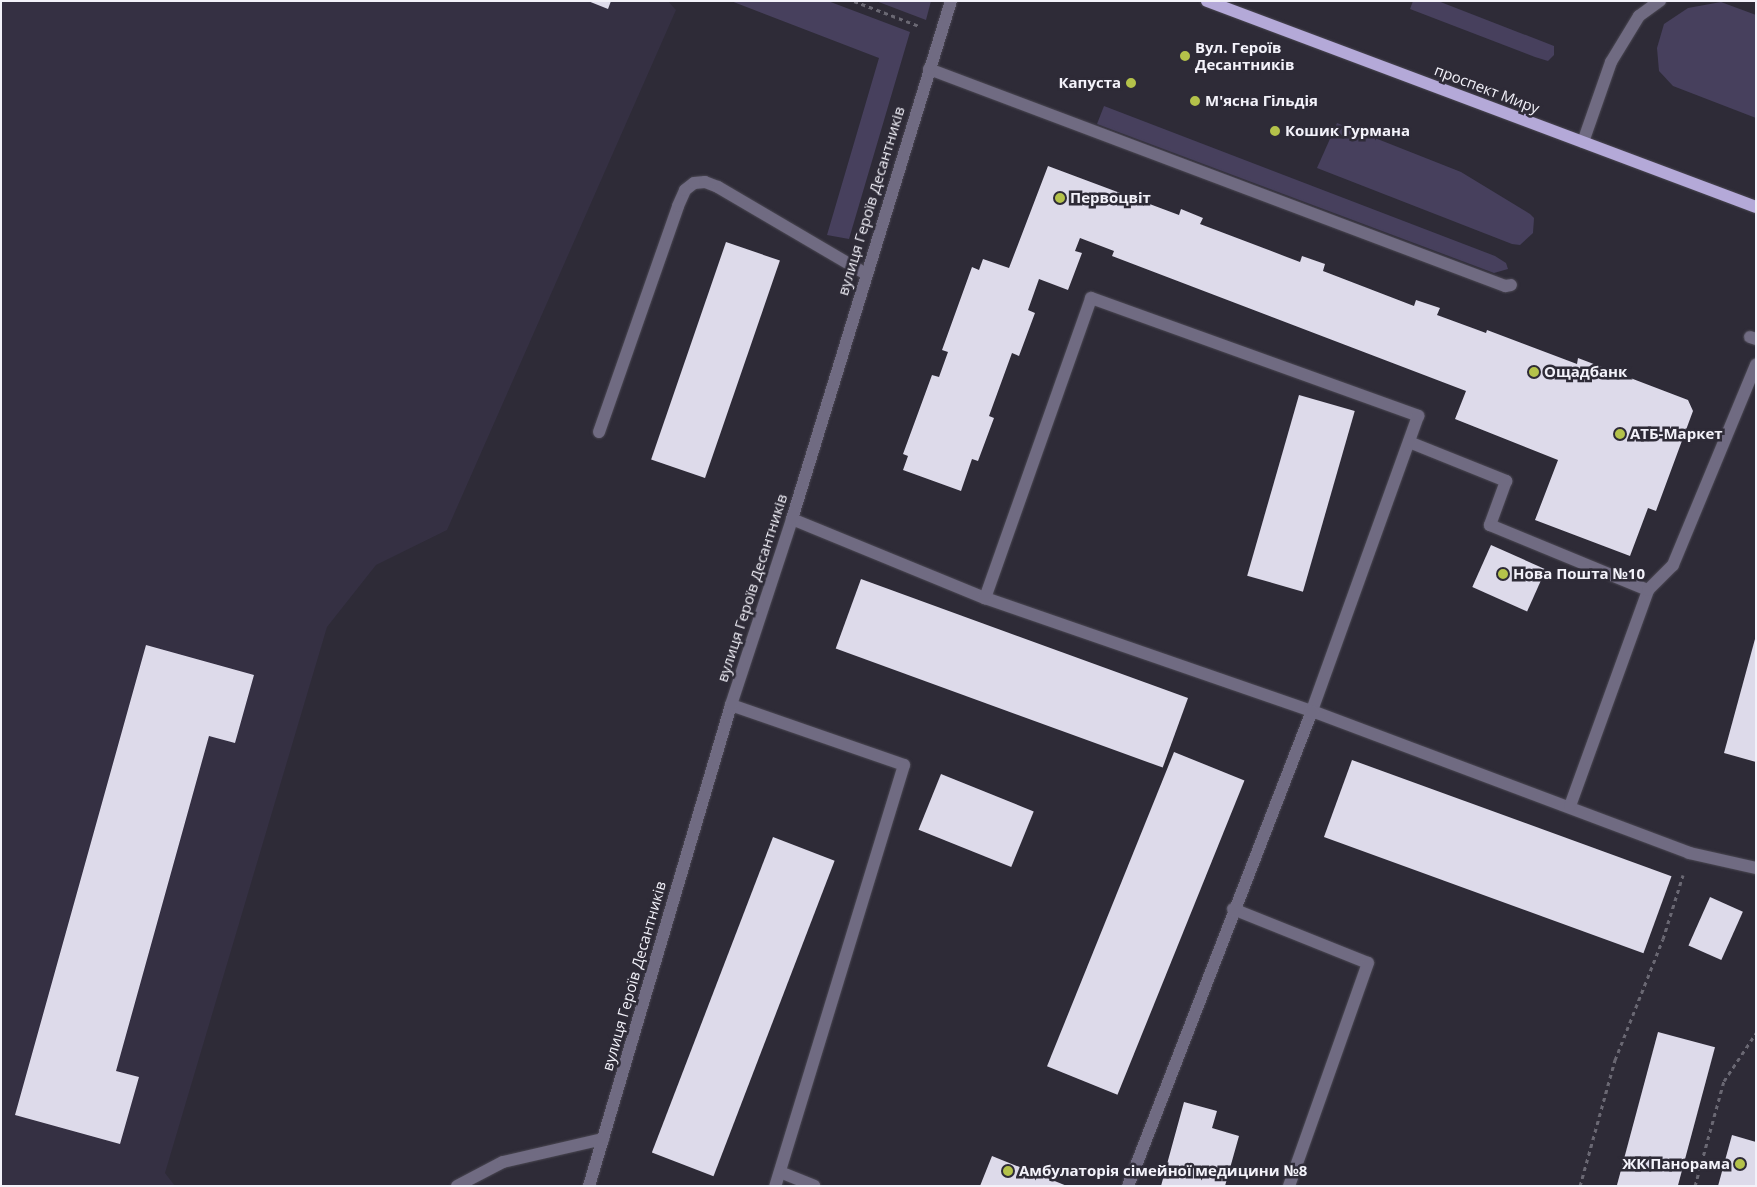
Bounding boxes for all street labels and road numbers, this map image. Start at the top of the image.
street label: проспект Миру [1432,61,1542,117]
street label: вулиця Героїв Десантників [834,104,908,298]
street label: вулиця Героїв Десантників [713,492,791,684]
street label: вулиця Героїв Десантників [598,879,670,1073]

